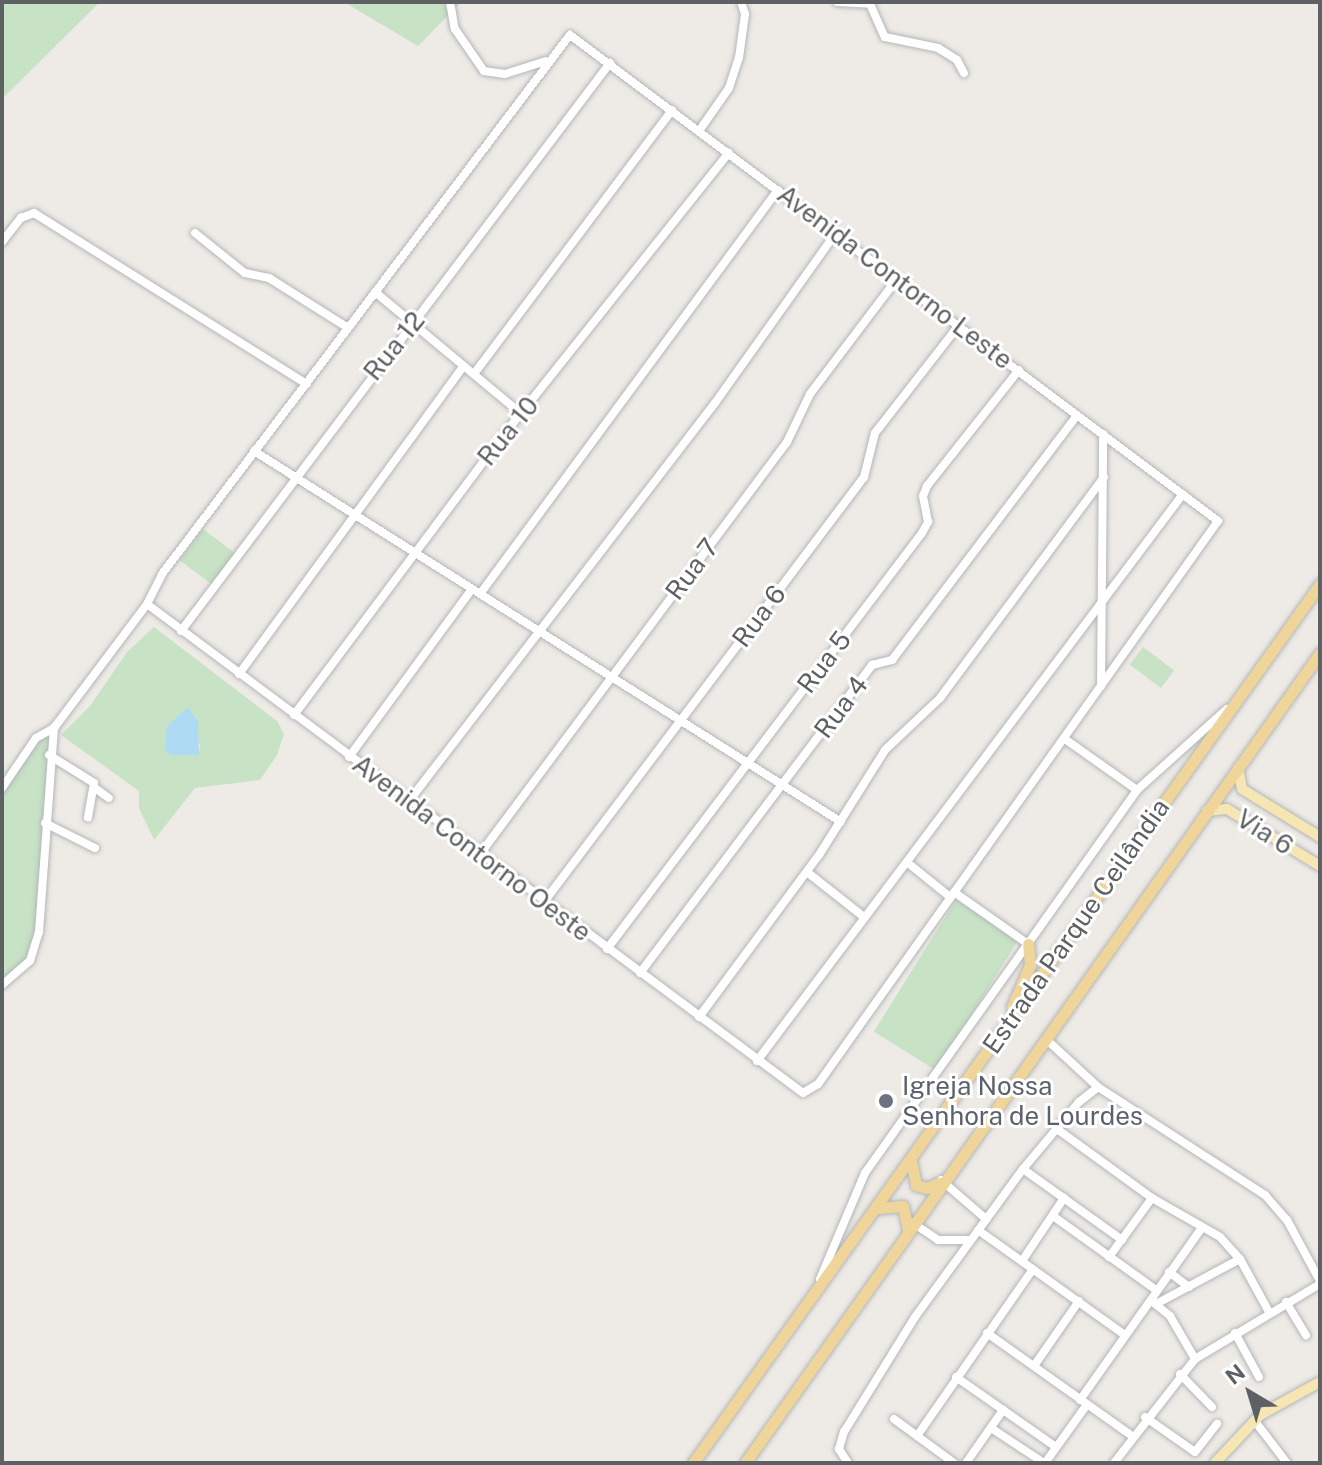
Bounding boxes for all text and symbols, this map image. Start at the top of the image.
street label: Avenida Contorno Leste [771,178,1019,376]
street label: Rua 12 [357,305,431,387]
street label: Rua 10 [471,390,545,472]
street label: Rua 7 [659,532,725,606]
street label: Rua 6 [726,579,792,653]
street label: Rua 5 [791,625,857,699]
street label: Rua 4 [808,670,874,744]
street label: Avenida Contorno Oeste [347,748,597,948]
street label: Estrada Parque Ceilândia [976,792,1176,1060]
street label: Via 6 [1231,803,1299,861]
place label: Igreja Nossa Senhora de Lourdes [902,1070,1143,1132]
marker: Igreja Nossa Senhora de Lourdes [877,1092,895,1110]
north arrow [1210,1353,1290,1433]
text: N [1220,1359,1250,1390]

